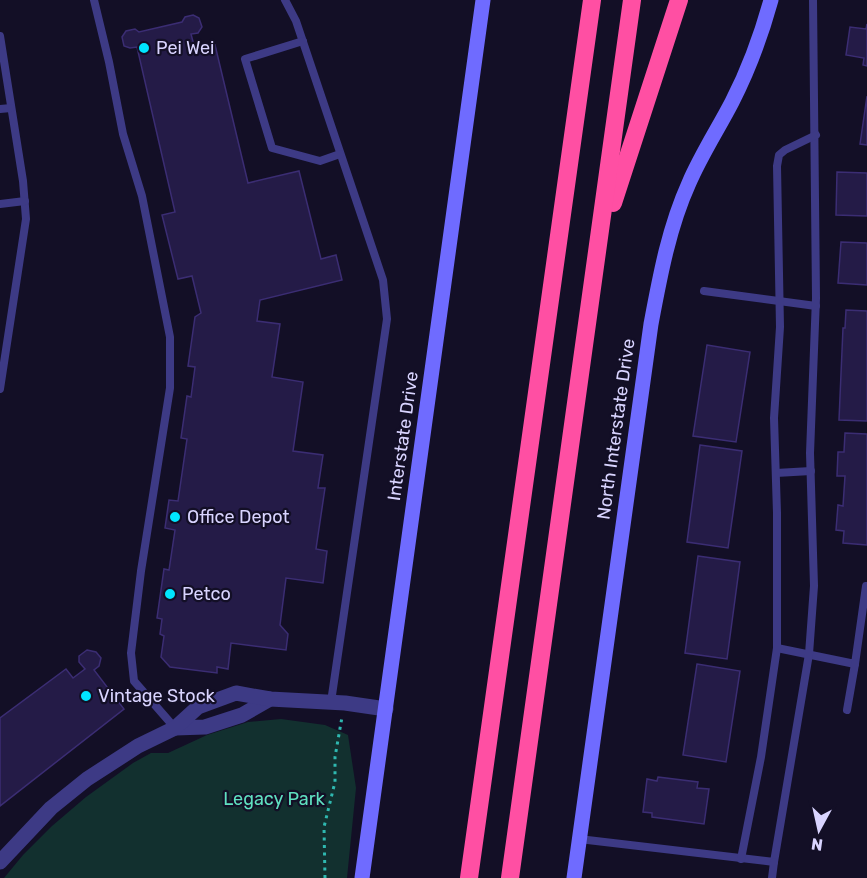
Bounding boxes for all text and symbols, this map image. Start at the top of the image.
place label: Pei Wei [156,37,214,59]
marker: Pei Wei [137,41,151,55]
street label: North Interstate Drive [592,337,640,521]
street label: Interstate Drive [383,370,423,502]
place label: Office Depot [187,506,290,528]
marker: Office Depot [168,510,182,524]
place label: Petco [182,583,231,605]
marker: Petco [163,587,177,601]
place label: Vintage Stock [98,685,216,707]
marker: Vintage Stock [79,689,93,703]
park label: Legacy Park [223,788,326,810]
north arrow [789,800,849,860]
text: N [810,834,824,855]

